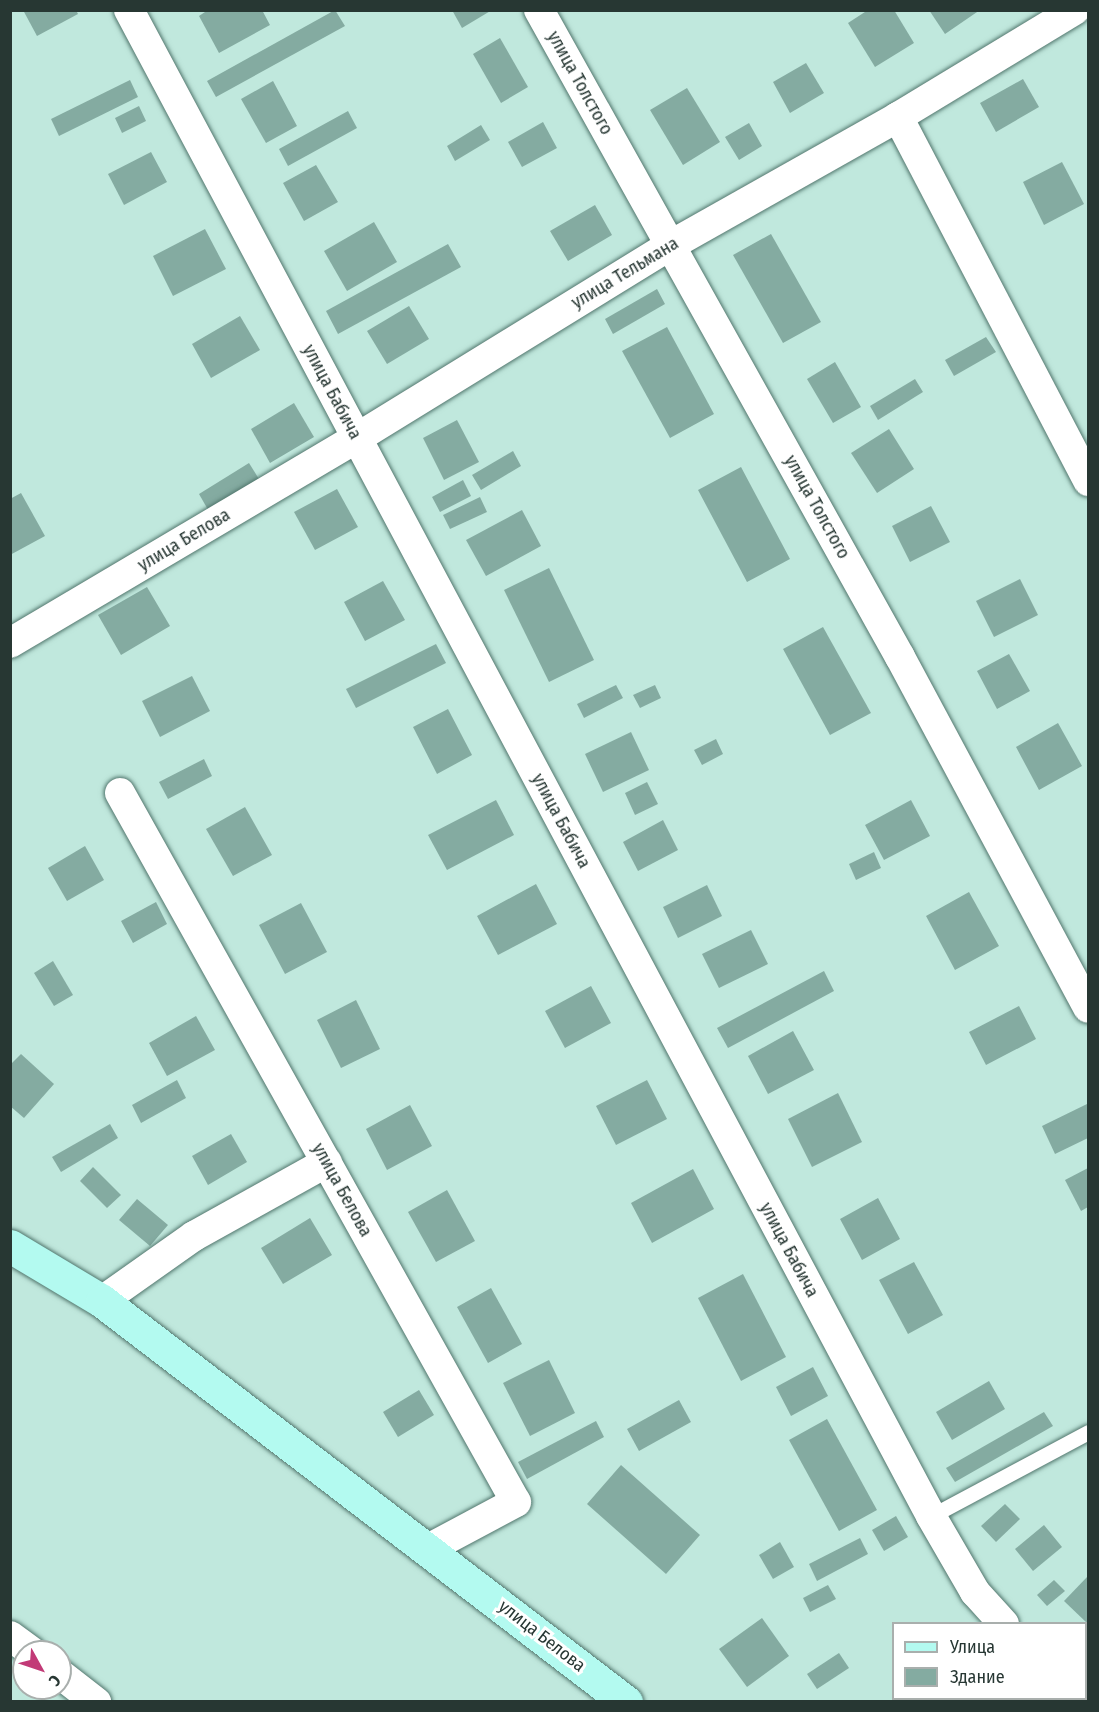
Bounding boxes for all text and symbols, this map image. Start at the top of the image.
street label: улица Толстого [543,27,617,139]
street label: улица Тельмана [568,233,682,313]
street label: улица Бабича [298,341,366,443]
street label: улица Толстого [780,451,854,563]
street label: улица Белова [134,504,234,576]
street label: улица Бабича [527,770,595,872]
street label: улица Белова [307,1139,377,1241]
street label: улица Бабича [755,1199,823,1301]
street label: улица Белова [494,1596,590,1676]
legend [892,1622,1087,1700]
text: Улица [950,1636,995,1658]
north arrow [12,1640,72,1700]
text: Здание [950,1666,1005,1688]
text: С [45,1671,65,1690]

